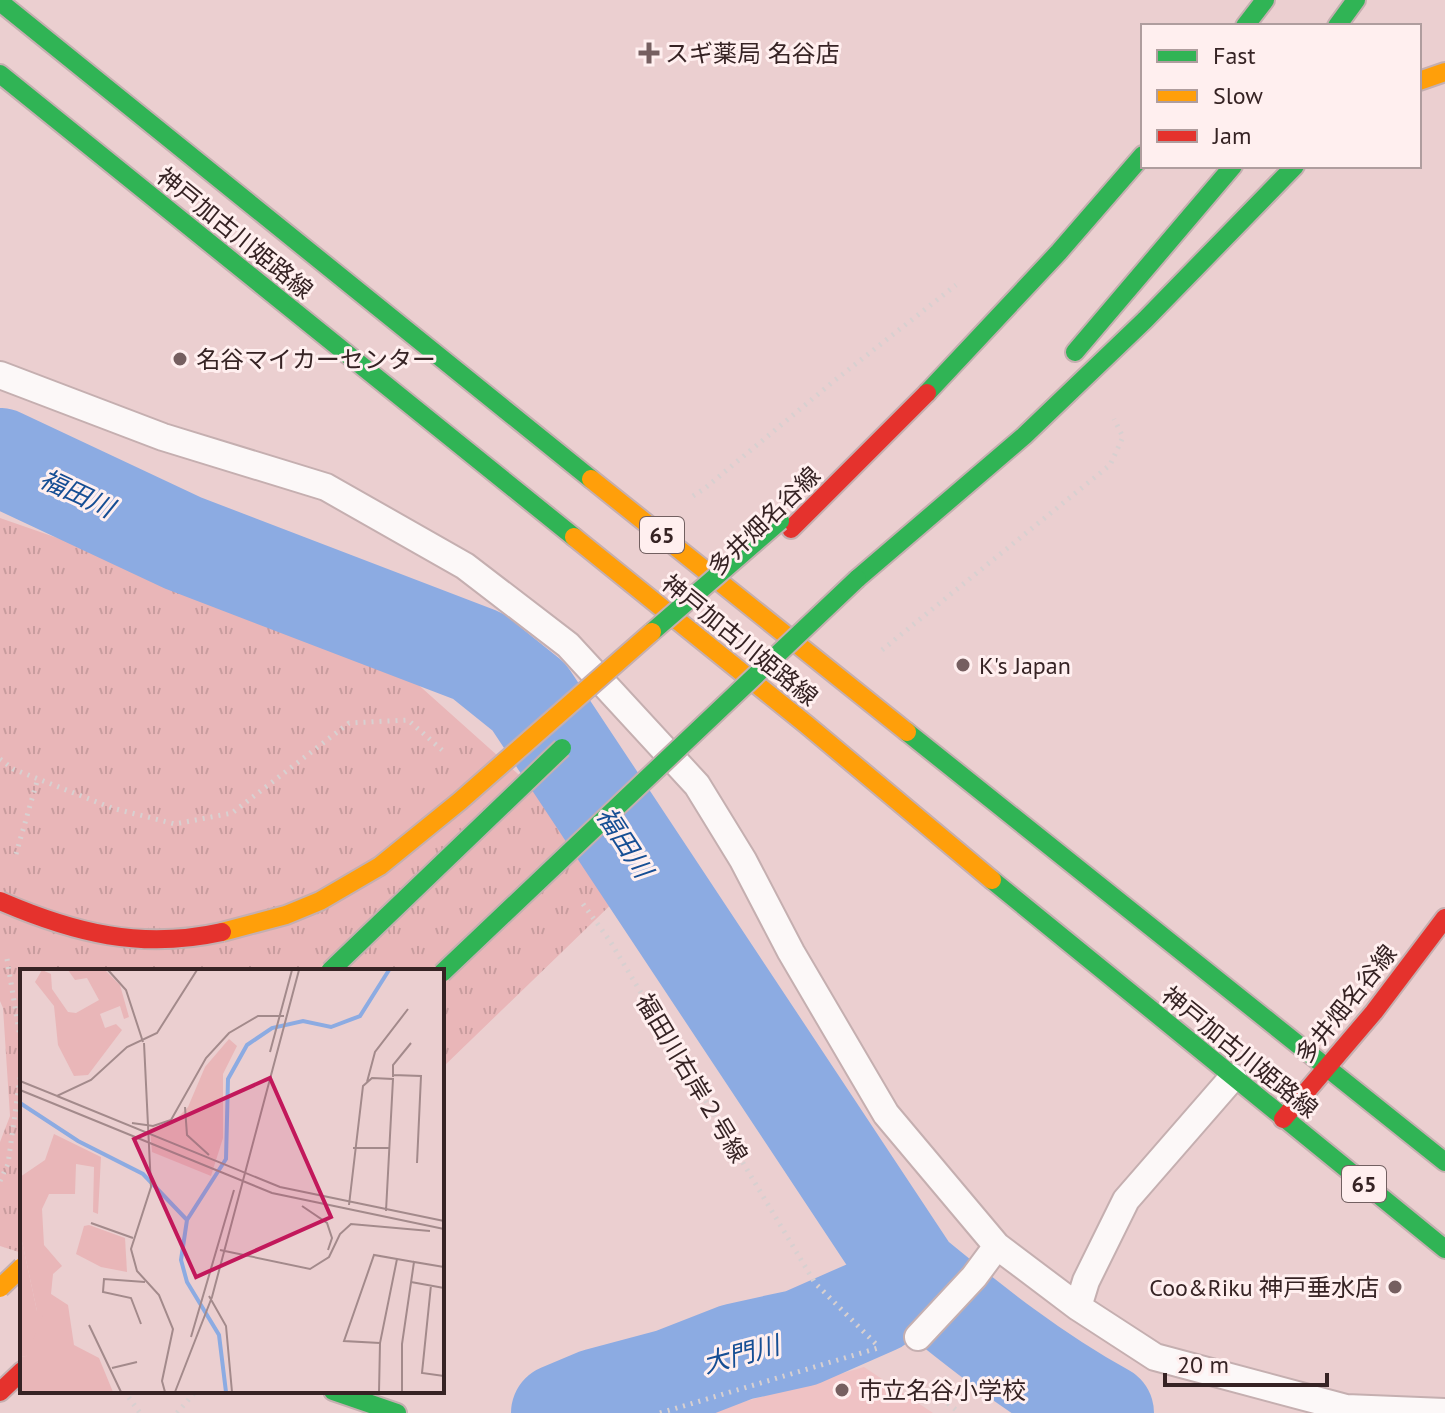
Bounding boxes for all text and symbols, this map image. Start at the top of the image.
legend [1141,24,1421,168]
place label: スギ薬局 名谷店 [665,38,839,69]
text: Fast [1213,40,1256,71]
marker: スギ薬局 名谷店 [640,44,658,62]
text: Slow [1213,80,1263,111]
text: Jam [1212,120,1251,151]
street label: 神戸加古川姫路線 [151,161,319,305]
place label: 名谷マイカーセンター [196,344,436,375]
marker: 名谷マイカーセンター [171,350,189,368]
street label: 多井畑名谷線 [701,460,827,582]
water label: 福田川 [35,462,122,526]
road number: 65 [640,517,684,553]
street label: 神戸加古川姫路線 [656,568,824,712]
place label: K's Japan [979,650,1071,681]
marker: K's Japan [954,656,972,674]
water label: 福田川 [590,800,662,886]
street label: 多井畑名谷線 [1289,938,1403,1070]
inset map [20,969,444,1393]
street label: 神戸加古川姫路線 [1156,980,1324,1124]
street label: 福田川右岸２号線 [629,988,755,1168]
road number: 65 [1342,1166,1386,1202]
place label: Coo&Riku 神戸垂水店 [1149,1272,1379,1303]
marker: Coo&Riku 神戸垂水店 [1386,1278,1404,1296]
water label: 大門川 [699,1327,786,1380]
scale bar [1165,1337,1327,1387]
text: 20 m [1177,1349,1229,1380]
place label: 市立名谷小学校 [858,1375,1026,1406]
marker: 市立名谷小学校 [833,1381,851,1399]

